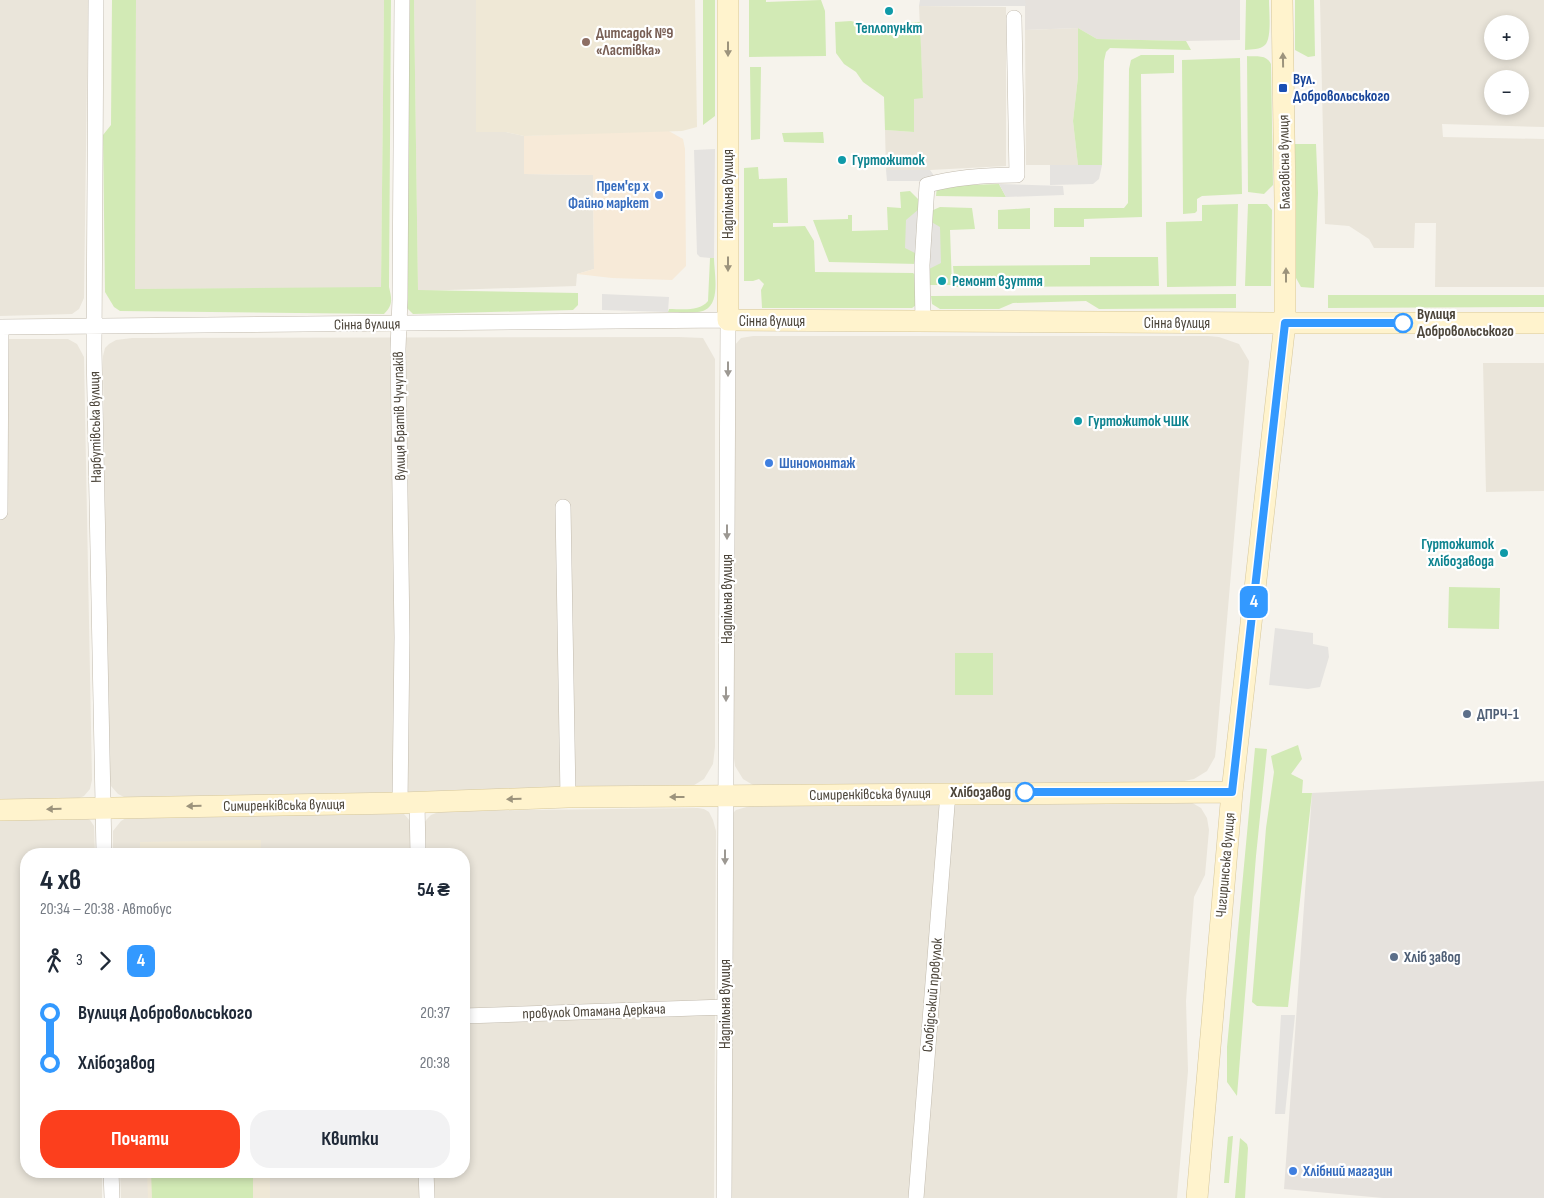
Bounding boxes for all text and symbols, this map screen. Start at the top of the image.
marker: Теплопункт [883,5,895,17]
map controls [1484,15,1529,115]
button: + [1484,15,1529,60]
place label: Теплопункт [856,19,922,38]
place label: Дитсадок №9 «Ластівка» [596,24,673,60]
marker: Дитсадок №9 «Ластівка» [580,36,592,48]
one-way arrow [724,41,732,57]
one-way arrow [1279,51,1287,67]
place label: Вул. Добровольського [1293,70,1390,106]
button: − [1484,70,1529,115]
marker: Вул. Добровольського [1277,82,1289,94]
street label: Благовісна вулиця [1274,114,1295,209]
street label: Надпільна вулиця [719,149,738,239]
place label: Гуртожиток [852,151,925,170]
marker: Гуртожиток [836,154,848,166]
place label: Прем'єр х Файно маркет [568,177,650,213]
marker: Прем'єр х Файно маркет [653,189,665,201]
one-way arrow [724,256,732,272]
one-way arrow [1282,266,1290,282]
place label: Ремонт взуття [952,272,1043,291]
marker: Ремонт взуття [936,275,948,287]
place label: Вулиця Добровольського [1417,305,1514,341]
street label: Сінна вулиця [739,312,805,331]
marker: Вулиця Добровольського [1393,313,1413,333]
street label: Сінна вулиця [334,314,400,335]
street label: Сінна вулиця [1144,314,1210,333]
street label: вулиця Братів Чучупаків [389,351,410,481]
one-way arrow [724,361,732,377]
street label: Нарбутівська вулиця [85,371,106,483]
place label: Гуртожиток ЧШК [1088,412,1190,431]
marker: Гуртожиток ЧШК [1072,415,1084,427]
place label: Шиномонтаж [779,454,856,473]
marker: Шиномонтаж [763,457,775,469]
one-way arrow [723,524,731,540]
place label: Гуртожиток хлібозавода [1421,535,1495,571]
marker: Гуртожиток хлібозавода [1498,547,1510,559]
street label: Надпільна вулиця [718,554,737,644]
line badge: 4 [1238,586,1270,618]
text: 4 [1250,591,1258,612]
one-way arrow [722,686,730,702]
place label: ДПРЧ-1 [1477,705,1519,724]
marker: ДПРЧ-1 [1461,708,1473,720]
marker: Хлібозавод [1015,782,1035,802]
place label: Хлібозавод [949,783,1011,802]
street label: Симиренківська вулиця [809,784,931,805]
one-way arrow [669,793,685,801]
street label: Симиренківська вулиця [223,795,345,816]
one-way arrow [506,795,522,803]
one-way arrow [186,803,202,811]
one-way arrow [46,805,62,813]
street label: Чигиринська вулиця [1211,812,1240,918]
one-way arrow [721,849,729,865]
text: 4 хв [40,864,81,897]
text: 54 ₴ [417,879,450,902]
text: 20:34 – 20:38 · Автобус [40,900,172,919]
street label: Слобідський провулок [918,937,947,1053]
icon: walk [40,947,68,975]
icon: forward [91,947,119,975]
place label: Хліб завод [1403,948,1461,967]
text: 4 [137,950,145,971]
text: 3 [76,951,83,970]
marker: Хліб завод [1388,951,1400,963]
street label: Надпільна вулиця [716,959,735,1049]
street label: провулок Отамана Деркача [522,999,666,1023]
text: Вулиця Добровольського [78,1002,252,1025]
text: 20:37 [420,1004,450,1023]
text: Хлібозавод [78,1052,155,1075]
text: 20:38 [420,1054,450,1073]
button: Почати [40,1110,240,1168]
button: Квитки [250,1110,450,1168]
place label: Хлібний магазин [1302,1162,1393,1181]
marker: Хлібний магазин [1287,1165,1299,1177]

